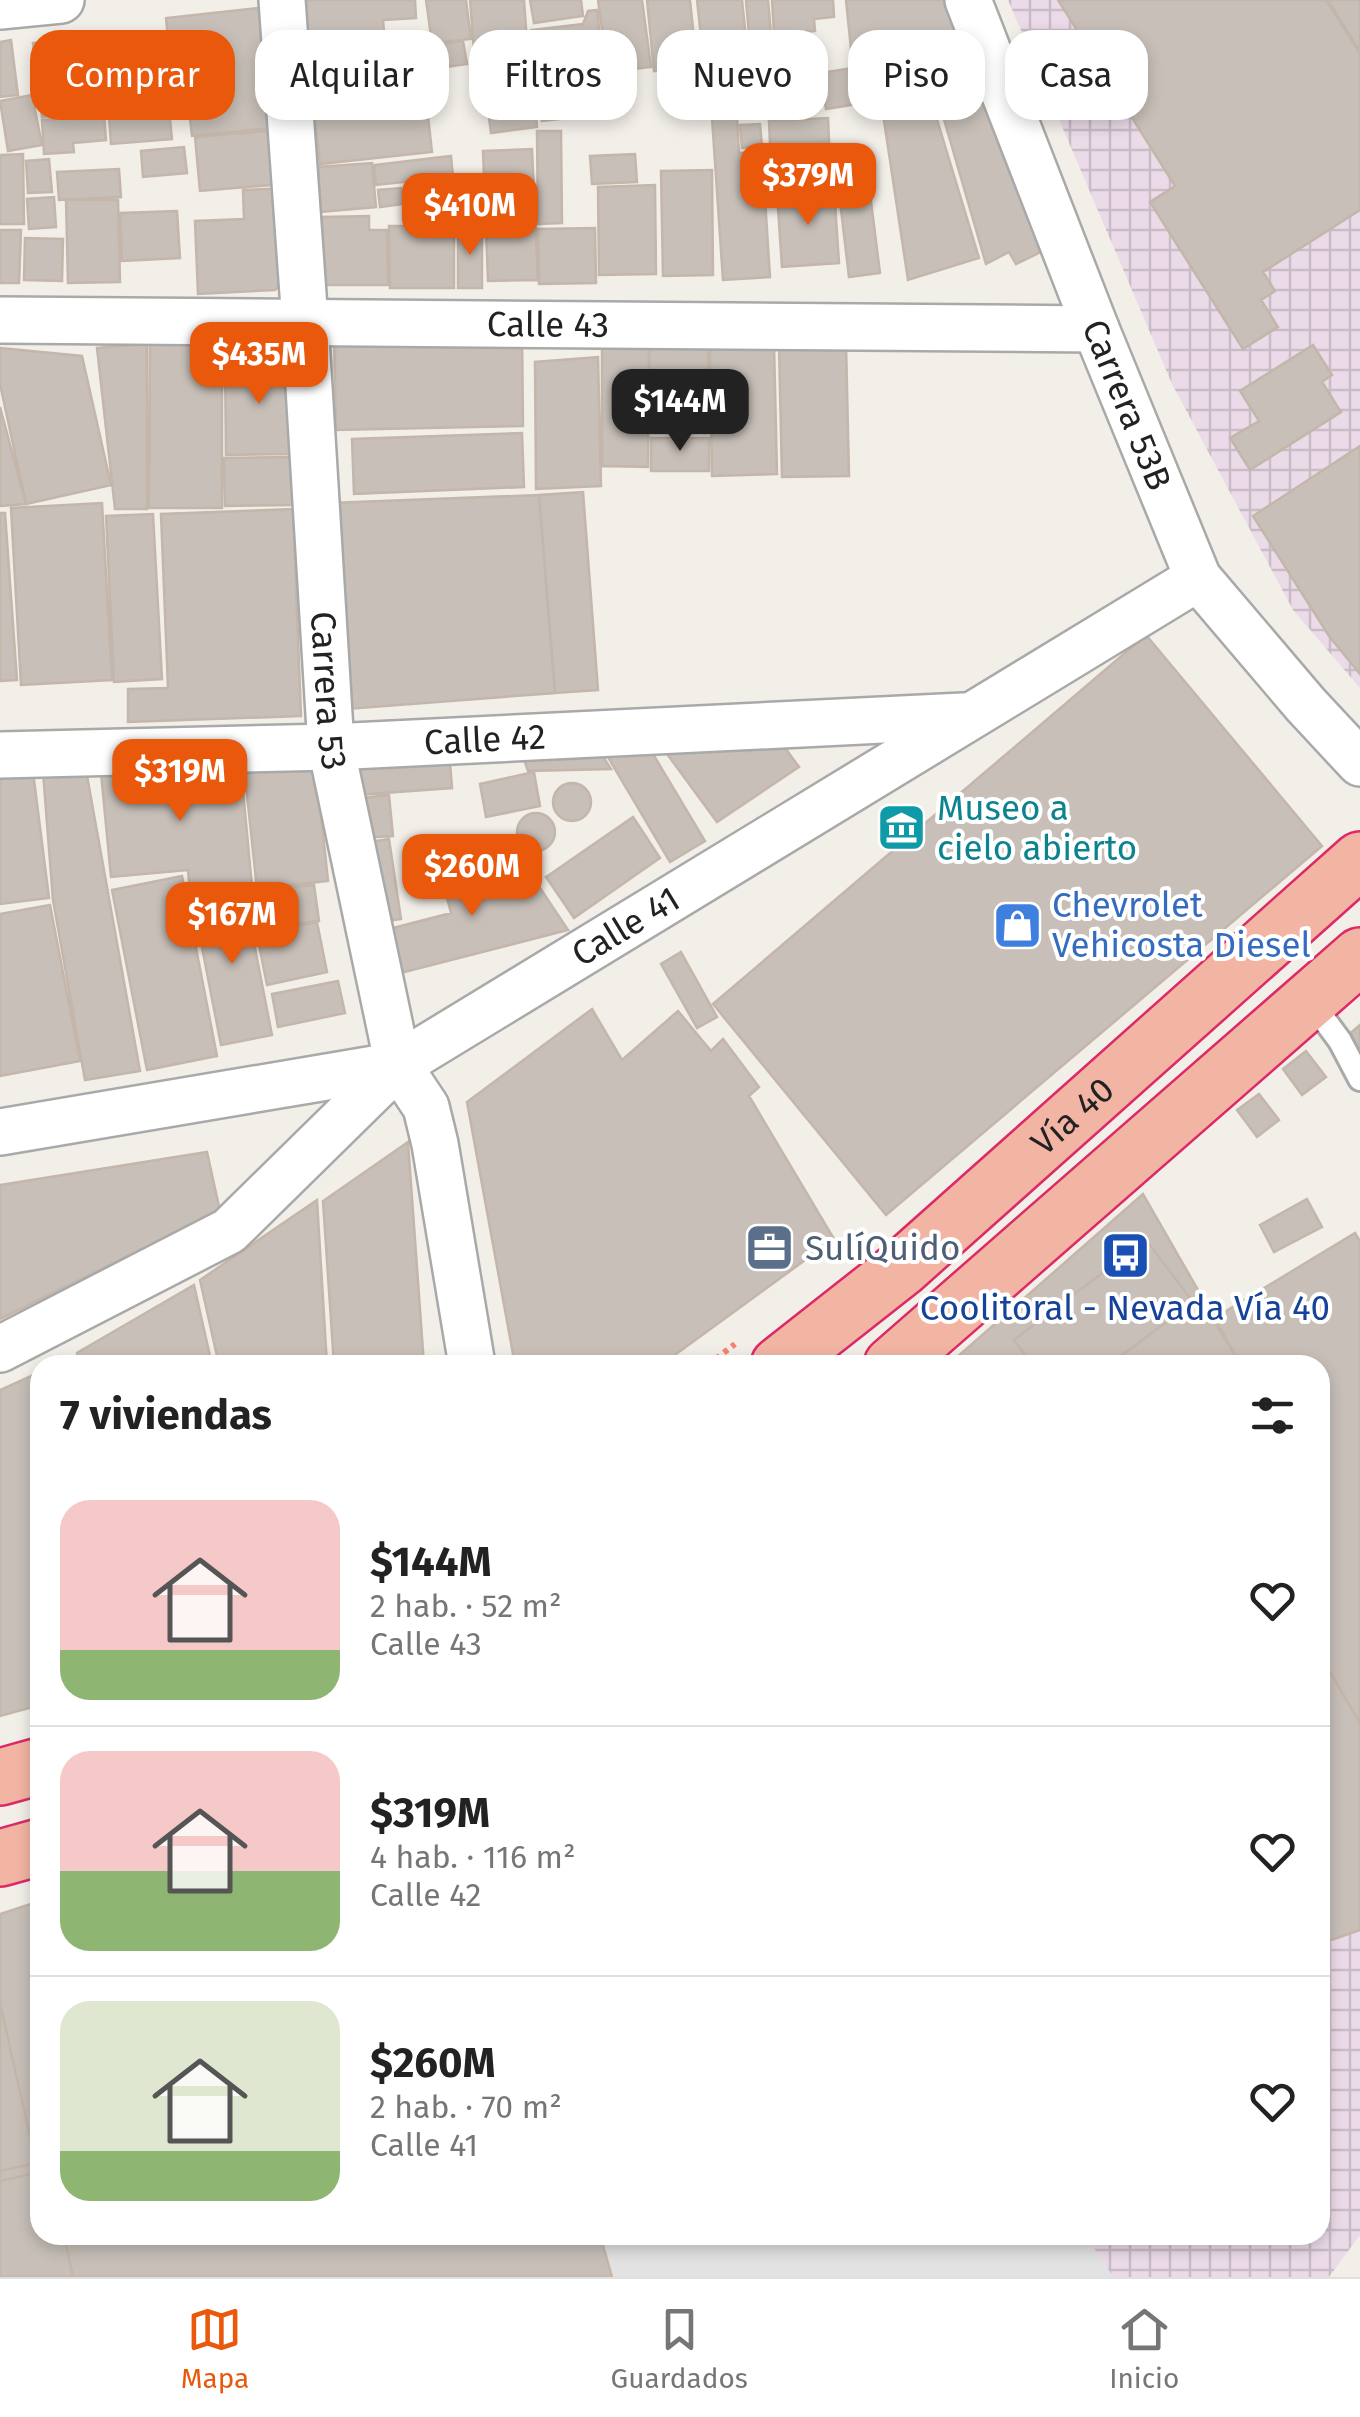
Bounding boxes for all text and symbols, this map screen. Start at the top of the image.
chip: Comprar [30,30,235,120]
chip: Alquilar [255,30,449,120]
chip: Filtros [469,30,637,120]
chip: Nuevo [657,30,828,120]
chip: Piso [848,30,985,120]
chip: Casa [1005,30,1148,120]
pin: $379M [738,143,878,228]
text: $379M [762,156,854,194]
pin: $410M [400,173,540,258]
text: $410M [424,186,516,224]
street label: Calle 43 [487,303,609,346]
street label: Carrera 53B [1074,314,1181,496]
pin: $435M [189,322,329,407]
text: $435M [212,335,306,373]
pin: $144M [610,369,750,454]
text: $144M [634,382,726,420]
street label: Carrera 53 [302,610,356,774]
street label: Calle 42 [423,715,547,763]
pin: $319M [110,739,250,824]
text: $319M [134,752,226,790]
place label: Museo a cielo abierto [937,787,1137,869]
museum icon: Museo a cielo abierto [876,802,928,854]
pin: $260M [402,834,542,919]
text: $260M [424,847,520,885]
street label: Calle 41 [564,878,687,975]
pin: $167M [162,882,302,967]
place label: Chevrolet Vehicosta Diesel [1052,884,1311,966]
text: $167M [188,895,276,933]
shop icon: Chevrolet Vehicosta Diesel [991,899,1043,951]
street label: Vía 40 [1023,1068,1122,1164]
office icon: SulíQuido [744,1222,796,1274]
place label: SulíQuido [805,1227,960,1269]
bus stop icon: Coolitoral - Nevada Vía 40 [1099,1230,1151,1282]
place label: Coolitoral - Nevada Vía 40 [920,1287,1330,1329]
icon: filters [1245,1388,1300,1443]
text: 7 viviendas [60,1390,272,1440]
text: $144M [370,1537,492,1587]
icon: home [140,1540,260,1660]
icon: heart [1245,1573,1300,1628]
text: 2 hab. · 52 m² [370,1587,562,1625]
text: Calle 43 [370,1625,482,1663]
text: $319M [370,1788,490,1838]
icon: home [140,1791,260,1911]
icon: heart [1245,1824,1300,1879]
text: 4 hab. · 116 m² [370,1838,576,1876]
text: Calle 42 [370,1876,481,1914]
text: $260M [370,2038,496,2088]
icon: home [140,2041,260,2161]
icon: heart [1245,2074,1300,2129]
text: 2 hab. · 70 m² [370,2088,562,2126]
text: Calle 41 [370,2126,478,2164]
tab: Mapa [181,2302,249,2395]
tab: Guardados [611,2302,748,2395]
tab: Inicio [1109,2302,1179,2395]

